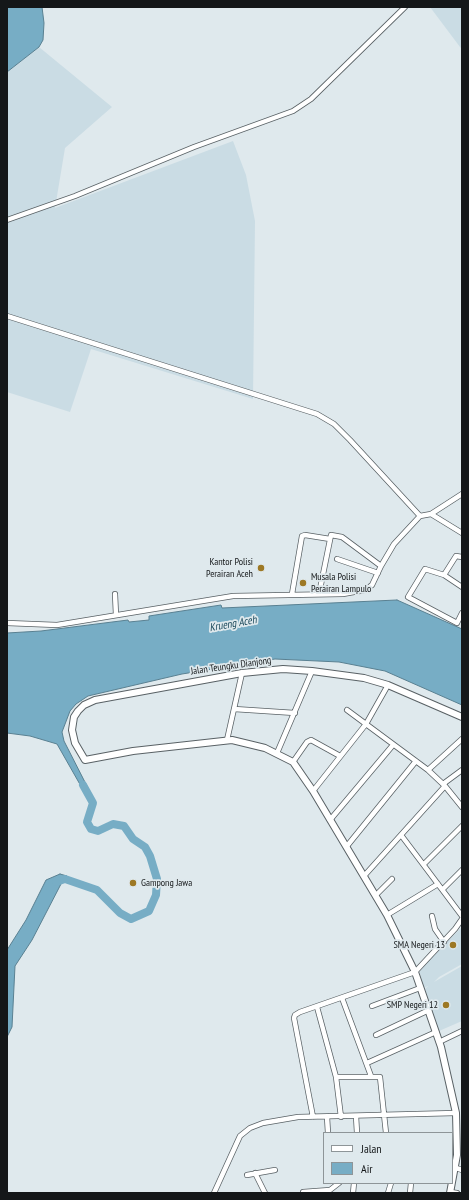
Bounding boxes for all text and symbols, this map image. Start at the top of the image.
place label: Kantor Polisi Perairan Aceh [206,556,253,580]
marker: Kantor Polisi Perairan Aceh [256,563,266,573]
place label: Musala Polisi Perairan Lampulo [311,571,371,594]
marker: Musala Polisi Perairan Lampulo [298,578,308,588]
water label: Krueng Aceh [208,613,258,635]
street label: Jalan Teungku Dianjong [190,654,272,678]
place label: Gampong Jawa [141,877,192,889]
marker: Gampong Jawa [128,878,138,888]
place label: SMA Negeri 13 [394,939,445,951]
marker: SMA Negeri 13 [448,940,458,950]
place label: SMP Negeri 12 [387,999,438,1011]
marker: SMP Negeri 12 [441,1000,451,1010]
legend [323,1132,453,1184]
text: Jalan [361,1141,382,1156]
text: Air [361,1161,373,1176]

